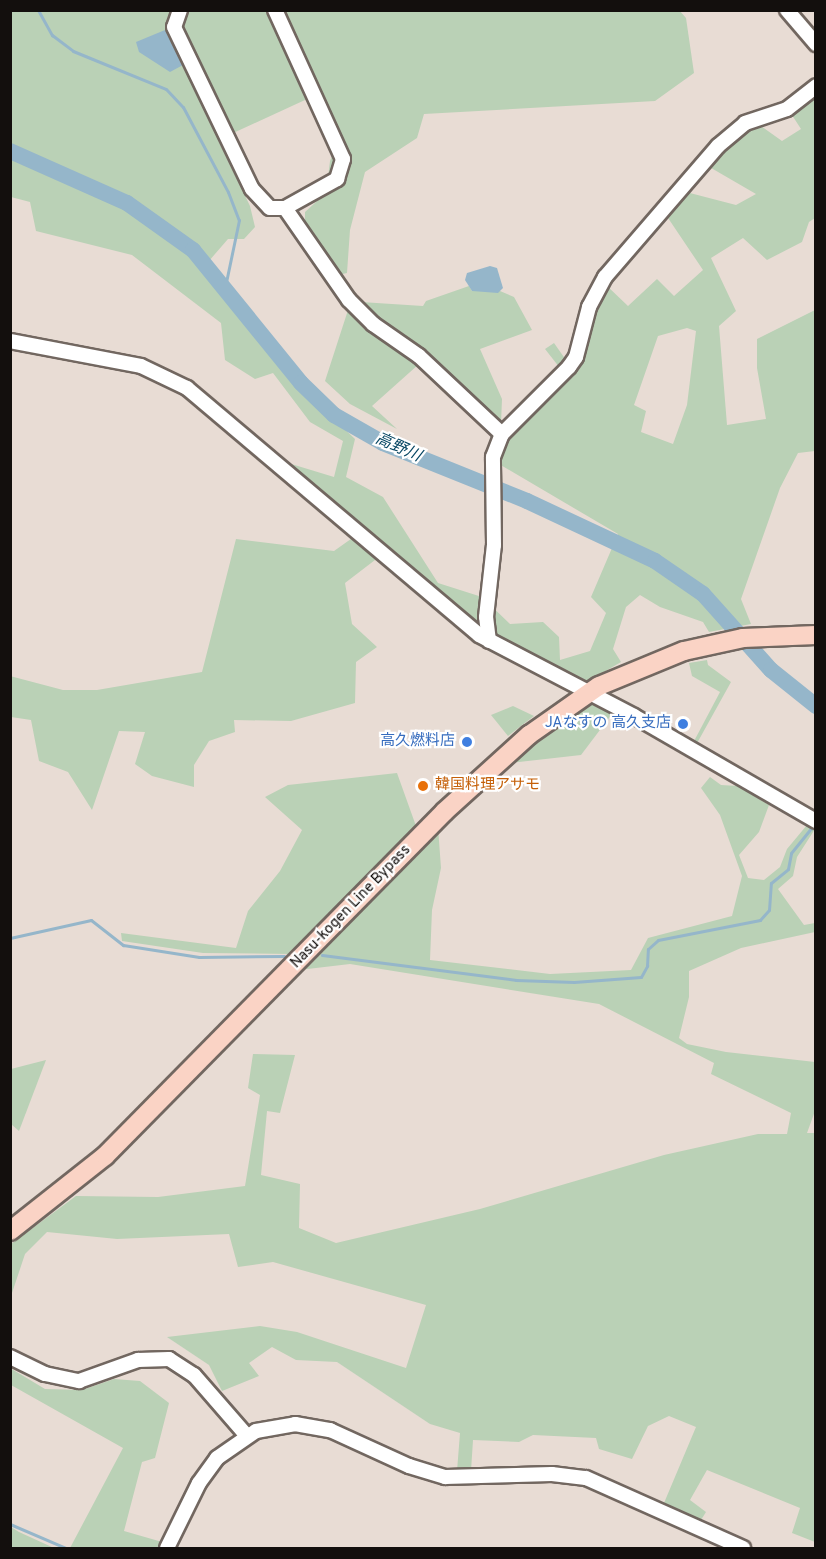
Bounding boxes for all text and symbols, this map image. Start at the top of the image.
water label: 高野川 [372,429,424,467]
place label: JAなすの 高久支店 [545,715,671,733]
marker: JAなすの 高久支店 [676,717,690,731]
place label: 高久燃料店 [380,733,455,751]
marker: 高久燃料店 [460,735,474,749]
place label: 韓国料理アサモ [435,777,540,795]
marker: 韓国料理アサモ [416,779,430,793]
street label: Nasu-kogen Line Bypass [287,842,415,972]

